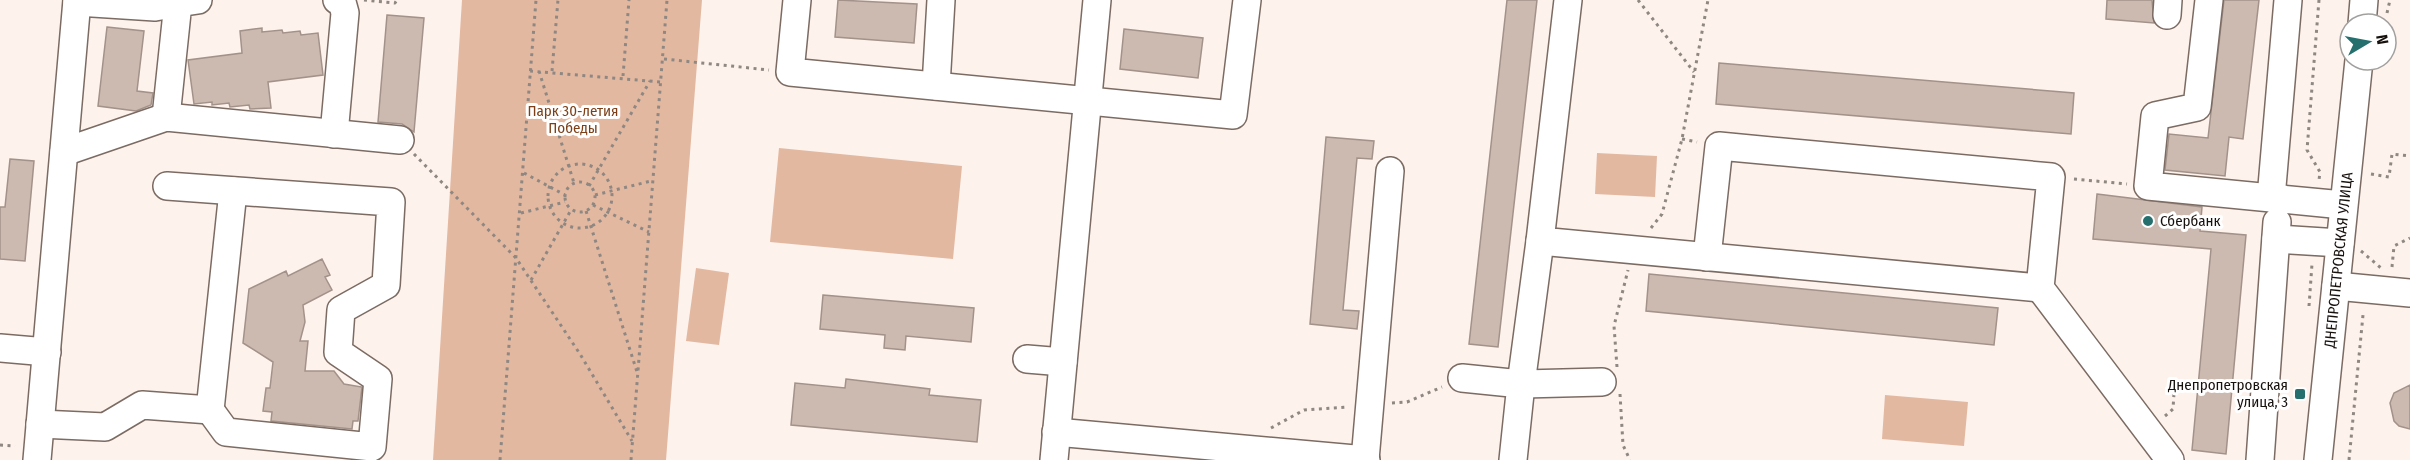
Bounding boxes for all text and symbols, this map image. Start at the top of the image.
north arrow [2338,12,2398,72]
text: N [2372,33,2392,46]
park label: Парк 30-летия Победы [527,102,619,137]
street label: ДНЕПРОПЕТРОВСКАЯ УЛИЦА [2320,171,2356,350]
place label: Сбербанк [2160,212,2221,230]
marker: Сбербанк [2141,214,2155,228]
place label: Днепропетровская улица, 3 [2167,376,2288,411]
marker: Днепропетровская улица, 3 [2293,387,2307,401]

